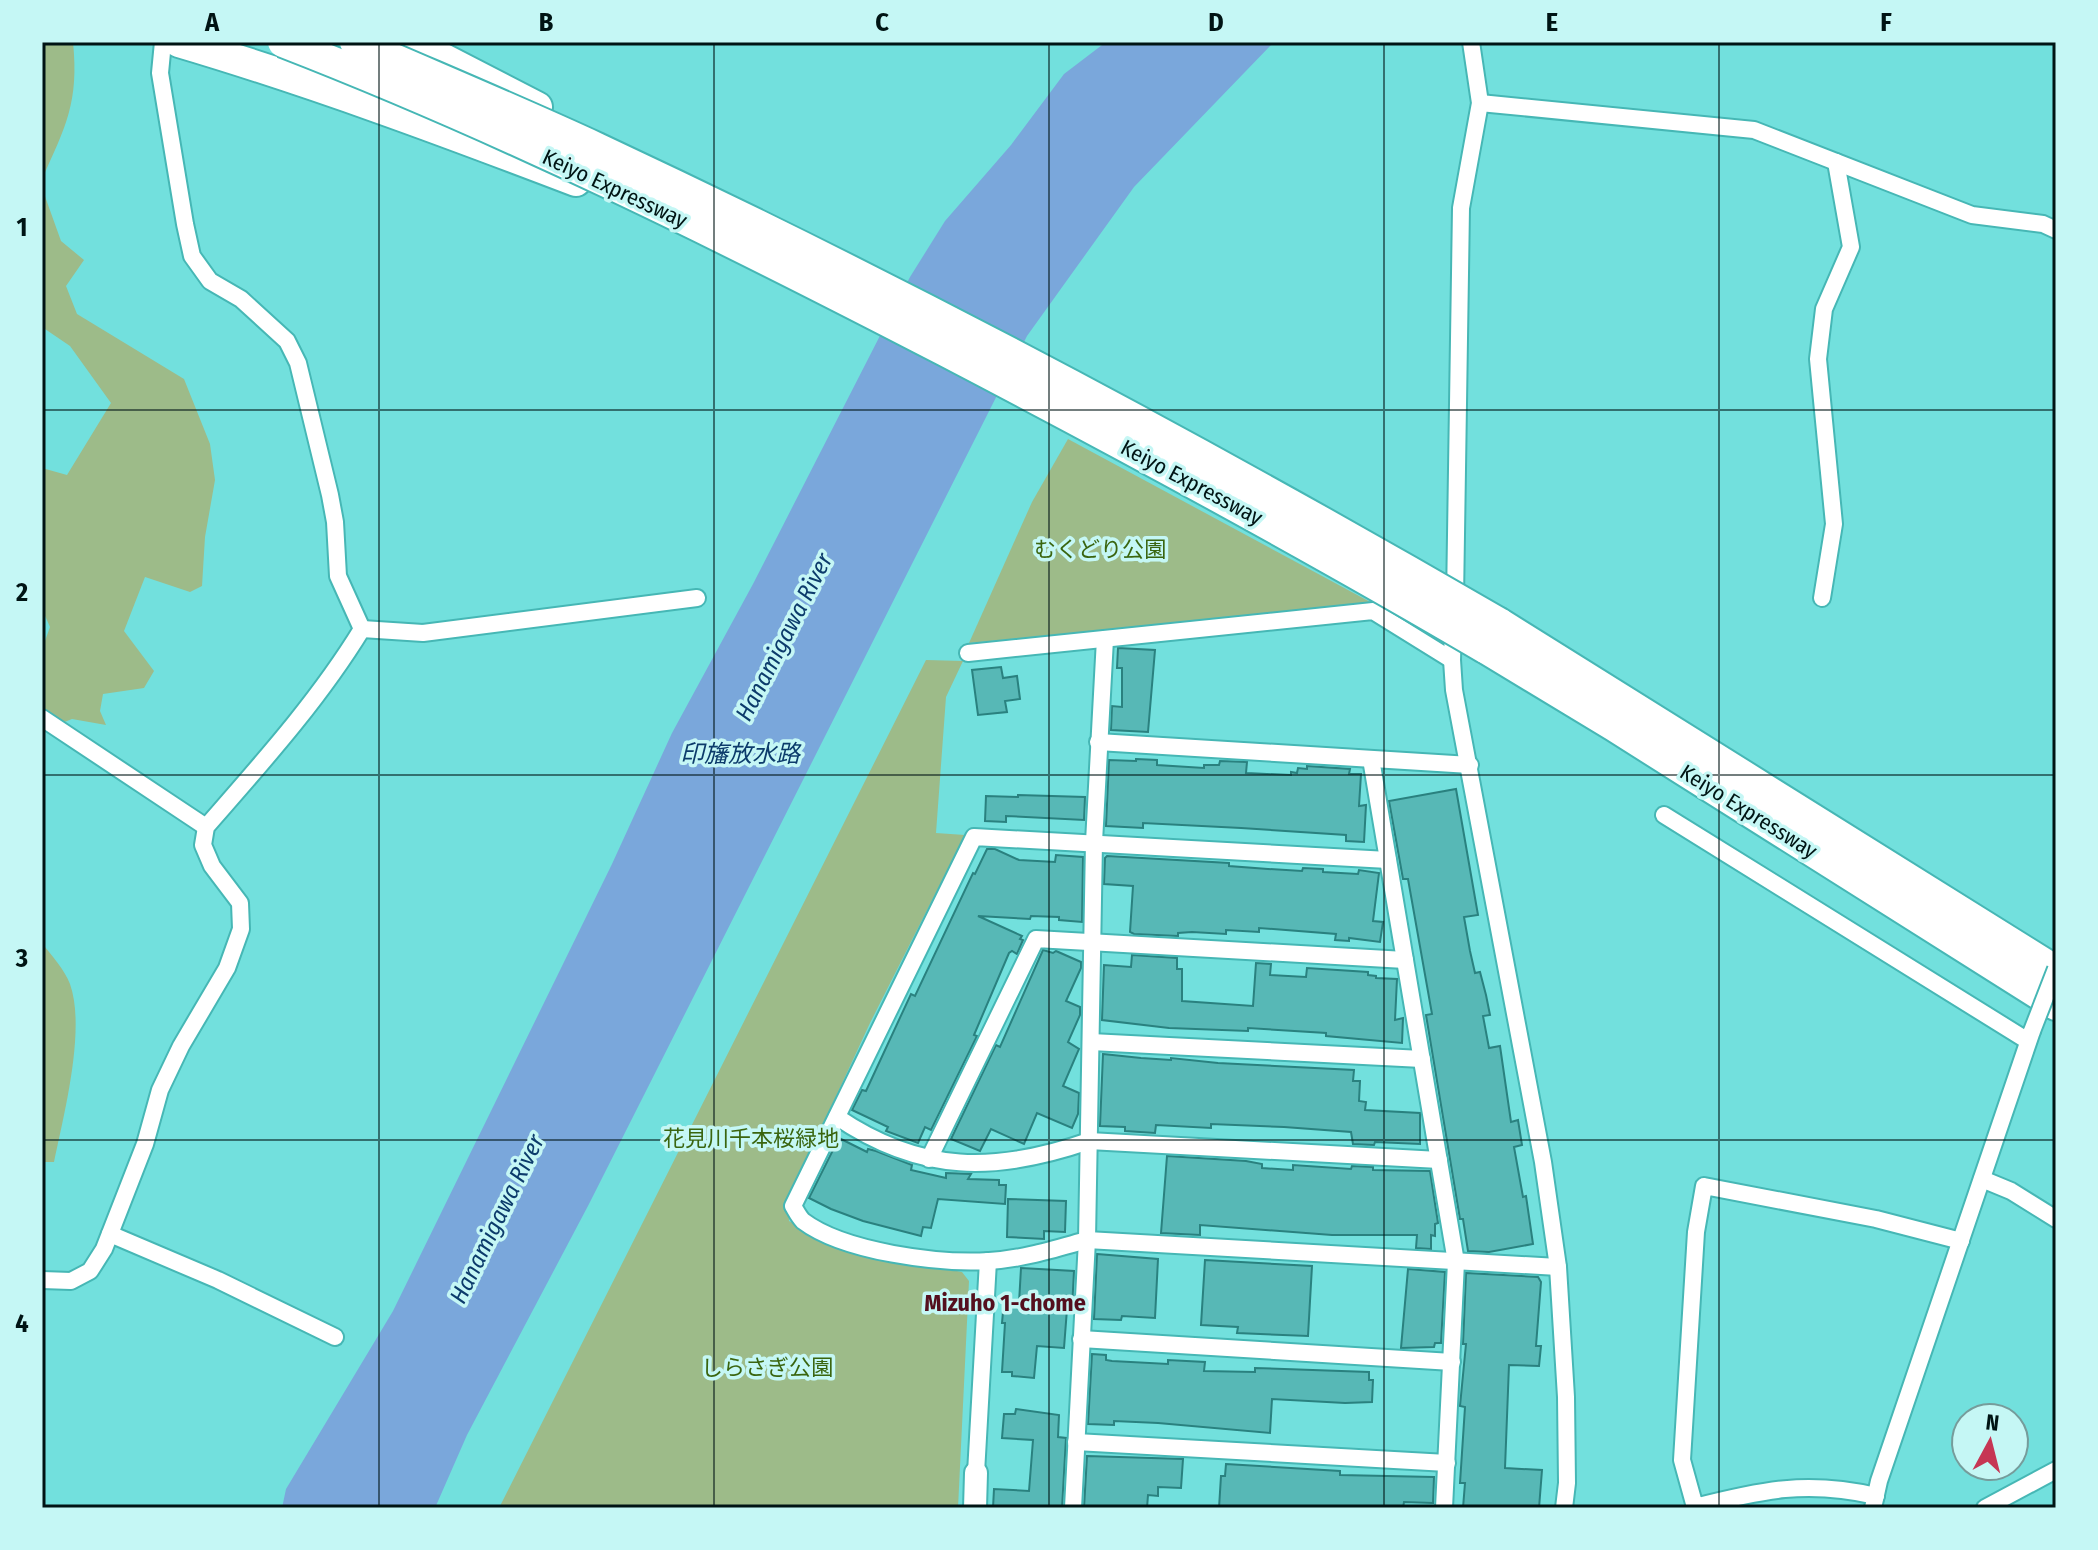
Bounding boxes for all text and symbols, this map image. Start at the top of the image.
text: A [204,7,220,38]
text: B [539,7,554,38]
text: C [875,7,889,38]
text: D [1208,7,1224,38]
text: E [1546,7,1558,38]
text: F [1880,7,1892,38]
street label: Keiyo Expressway [538,143,692,234]
text: 1 [17,212,28,243]
street label: Keiyo Expressway [1116,434,1267,531]
park label: むくどり公園 [1034,536,1166,563]
water label: Hanamigawa River [730,548,839,725]
text: 2 [15,577,28,608]
water label: 印旛放水路 [680,740,802,768]
street label: Keiyo Expressway [1675,758,1822,864]
text: 3 [15,943,28,974]
park label: 花見川千本桜緑地 [663,1125,839,1152]
water label: Hanamigawa River [444,1129,550,1308]
district label: Mizuho 1-chome [924,1289,1086,1317]
text: 4 [15,1308,29,1339]
park label: しらさぎ公園 [701,1354,833,1381]
north arrow [1950,1402,2030,1482]
text: N [1984,1408,2001,1437]

